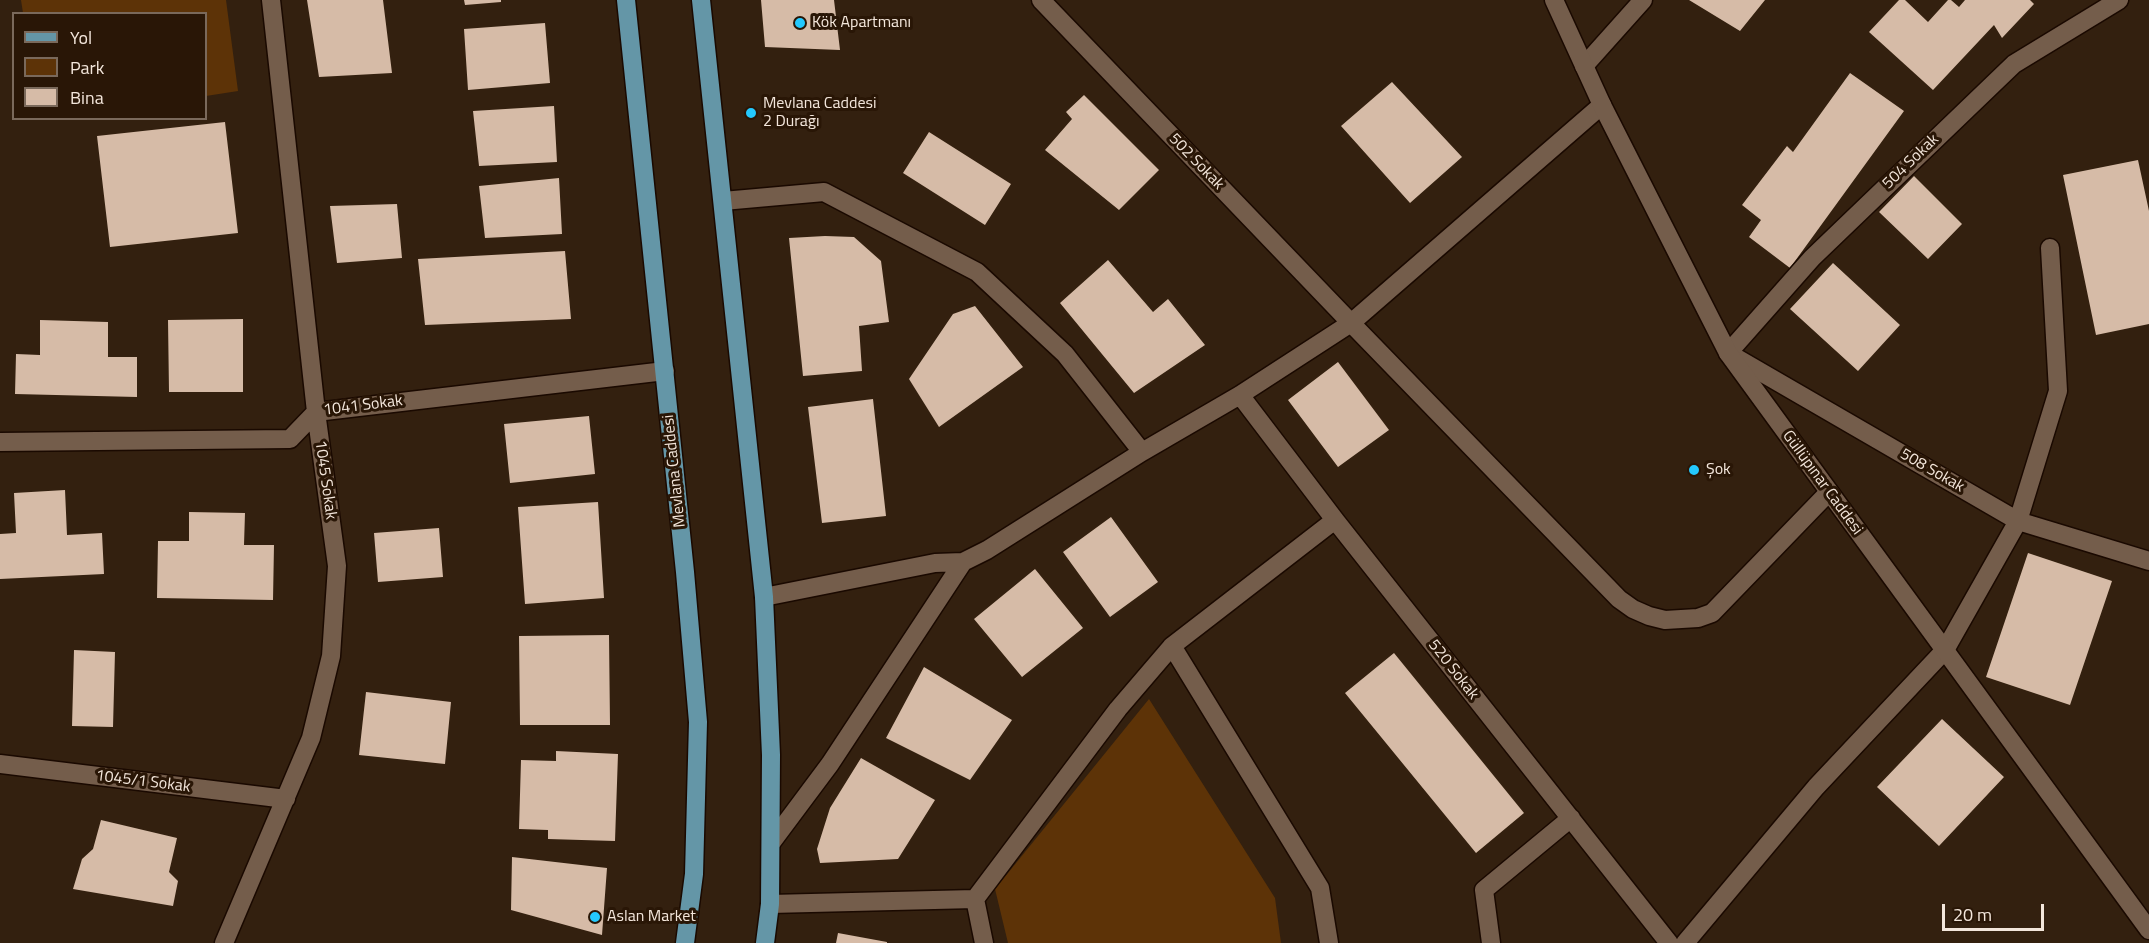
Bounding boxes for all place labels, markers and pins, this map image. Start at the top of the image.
place label: Kök Apartmanı [812,13,911,33]
marker: Kök Apartmanı [793,16,807,30]
place label: Mevlana Caddesi 2 Durağı [763,94,877,132]
marker: Mevlana Caddesi 2 Durağı [744,106,758,120]
place label: Şok [1706,460,1731,480]
marker: Şok [1687,463,1701,477]
place label: Aslan Market [607,907,696,927]
marker: Aslan Market [588,910,602,924]

